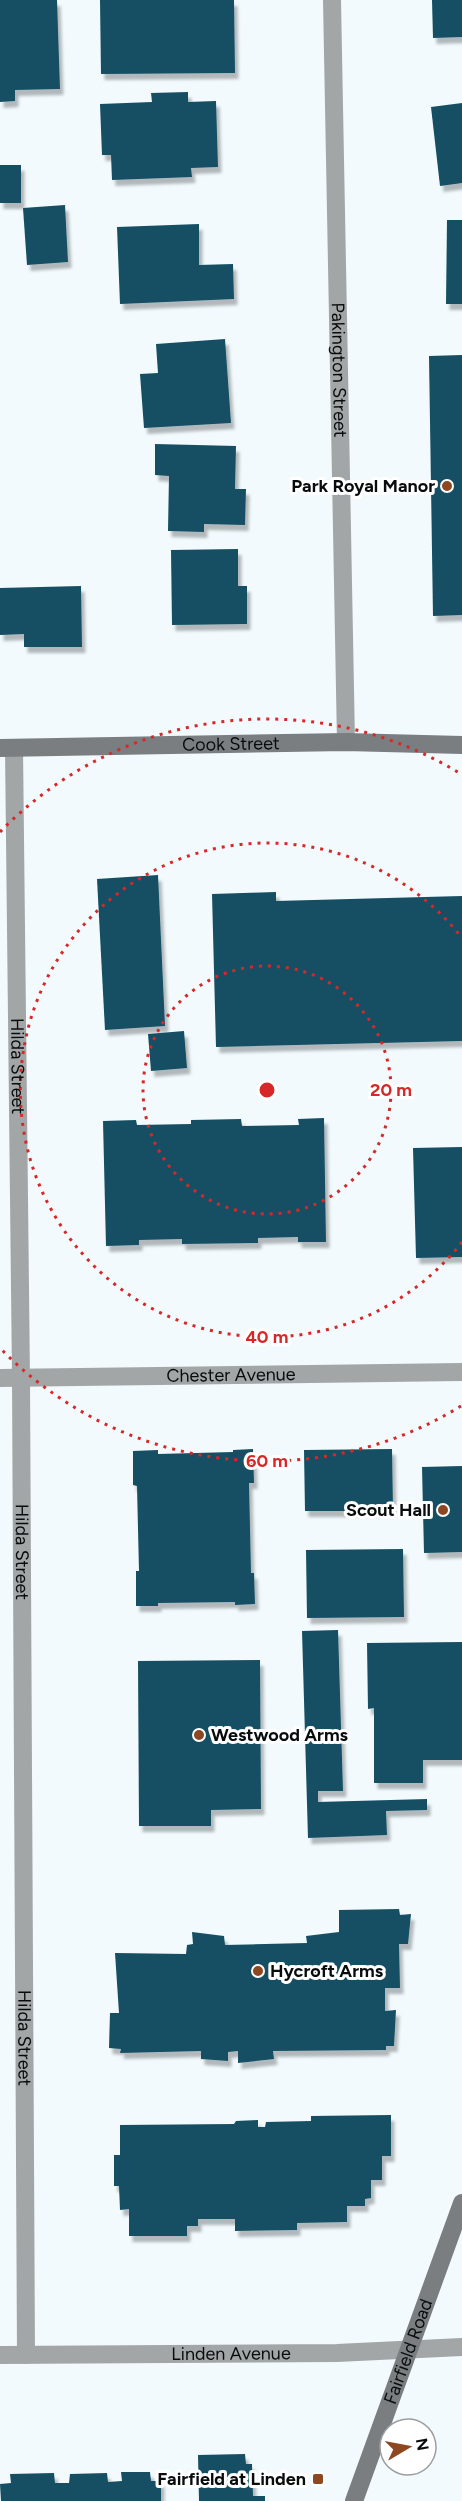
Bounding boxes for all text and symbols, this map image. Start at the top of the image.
street label: Pakington Street [327,302,351,438]
place label: Park Royal Manor [291,475,435,497]
marker: Park Royal Manor [440,479,454,493]
street label: Cook Street [182,732,280,756]
street label: Hilda Street [6,1018,29,1114]
text: 20 m [370,1079,412,1101]
centre of rings [257,1080,277,1100]
text: 40 m [245,1326,289,1348]
street label: Chester Avenue [166,1363,296,1387]
text: 60 m [246,1450,288,1472]
place label: Scout Hall [346,1499,431,1521]
marker: Scout Hall [436,1503,450,1517]
street label: Hilda Street [11,1504,33,1600]
place label: Westwood Arms [211,1724,349,1746]
marker: Westwood Arms [192,1728,206,1742]
place label: Hycroft Arms [270,1960,384,1982]
marker: Hycroft Arms [251,1964,265,1978]
street label: Hilda Street [13,1990,36,2086]
street label: Fairfield Road [379,2296,437,2407]
street label: Linden Avenue [171,2342,291,2365]
north arrow [378,2417,438,2477]
text: N [412,2437,433,2452]
place label: Fairfield at Linden [157,2468,306,2490]
marker: Fairfield at Linden [311,2472,325,2486]

